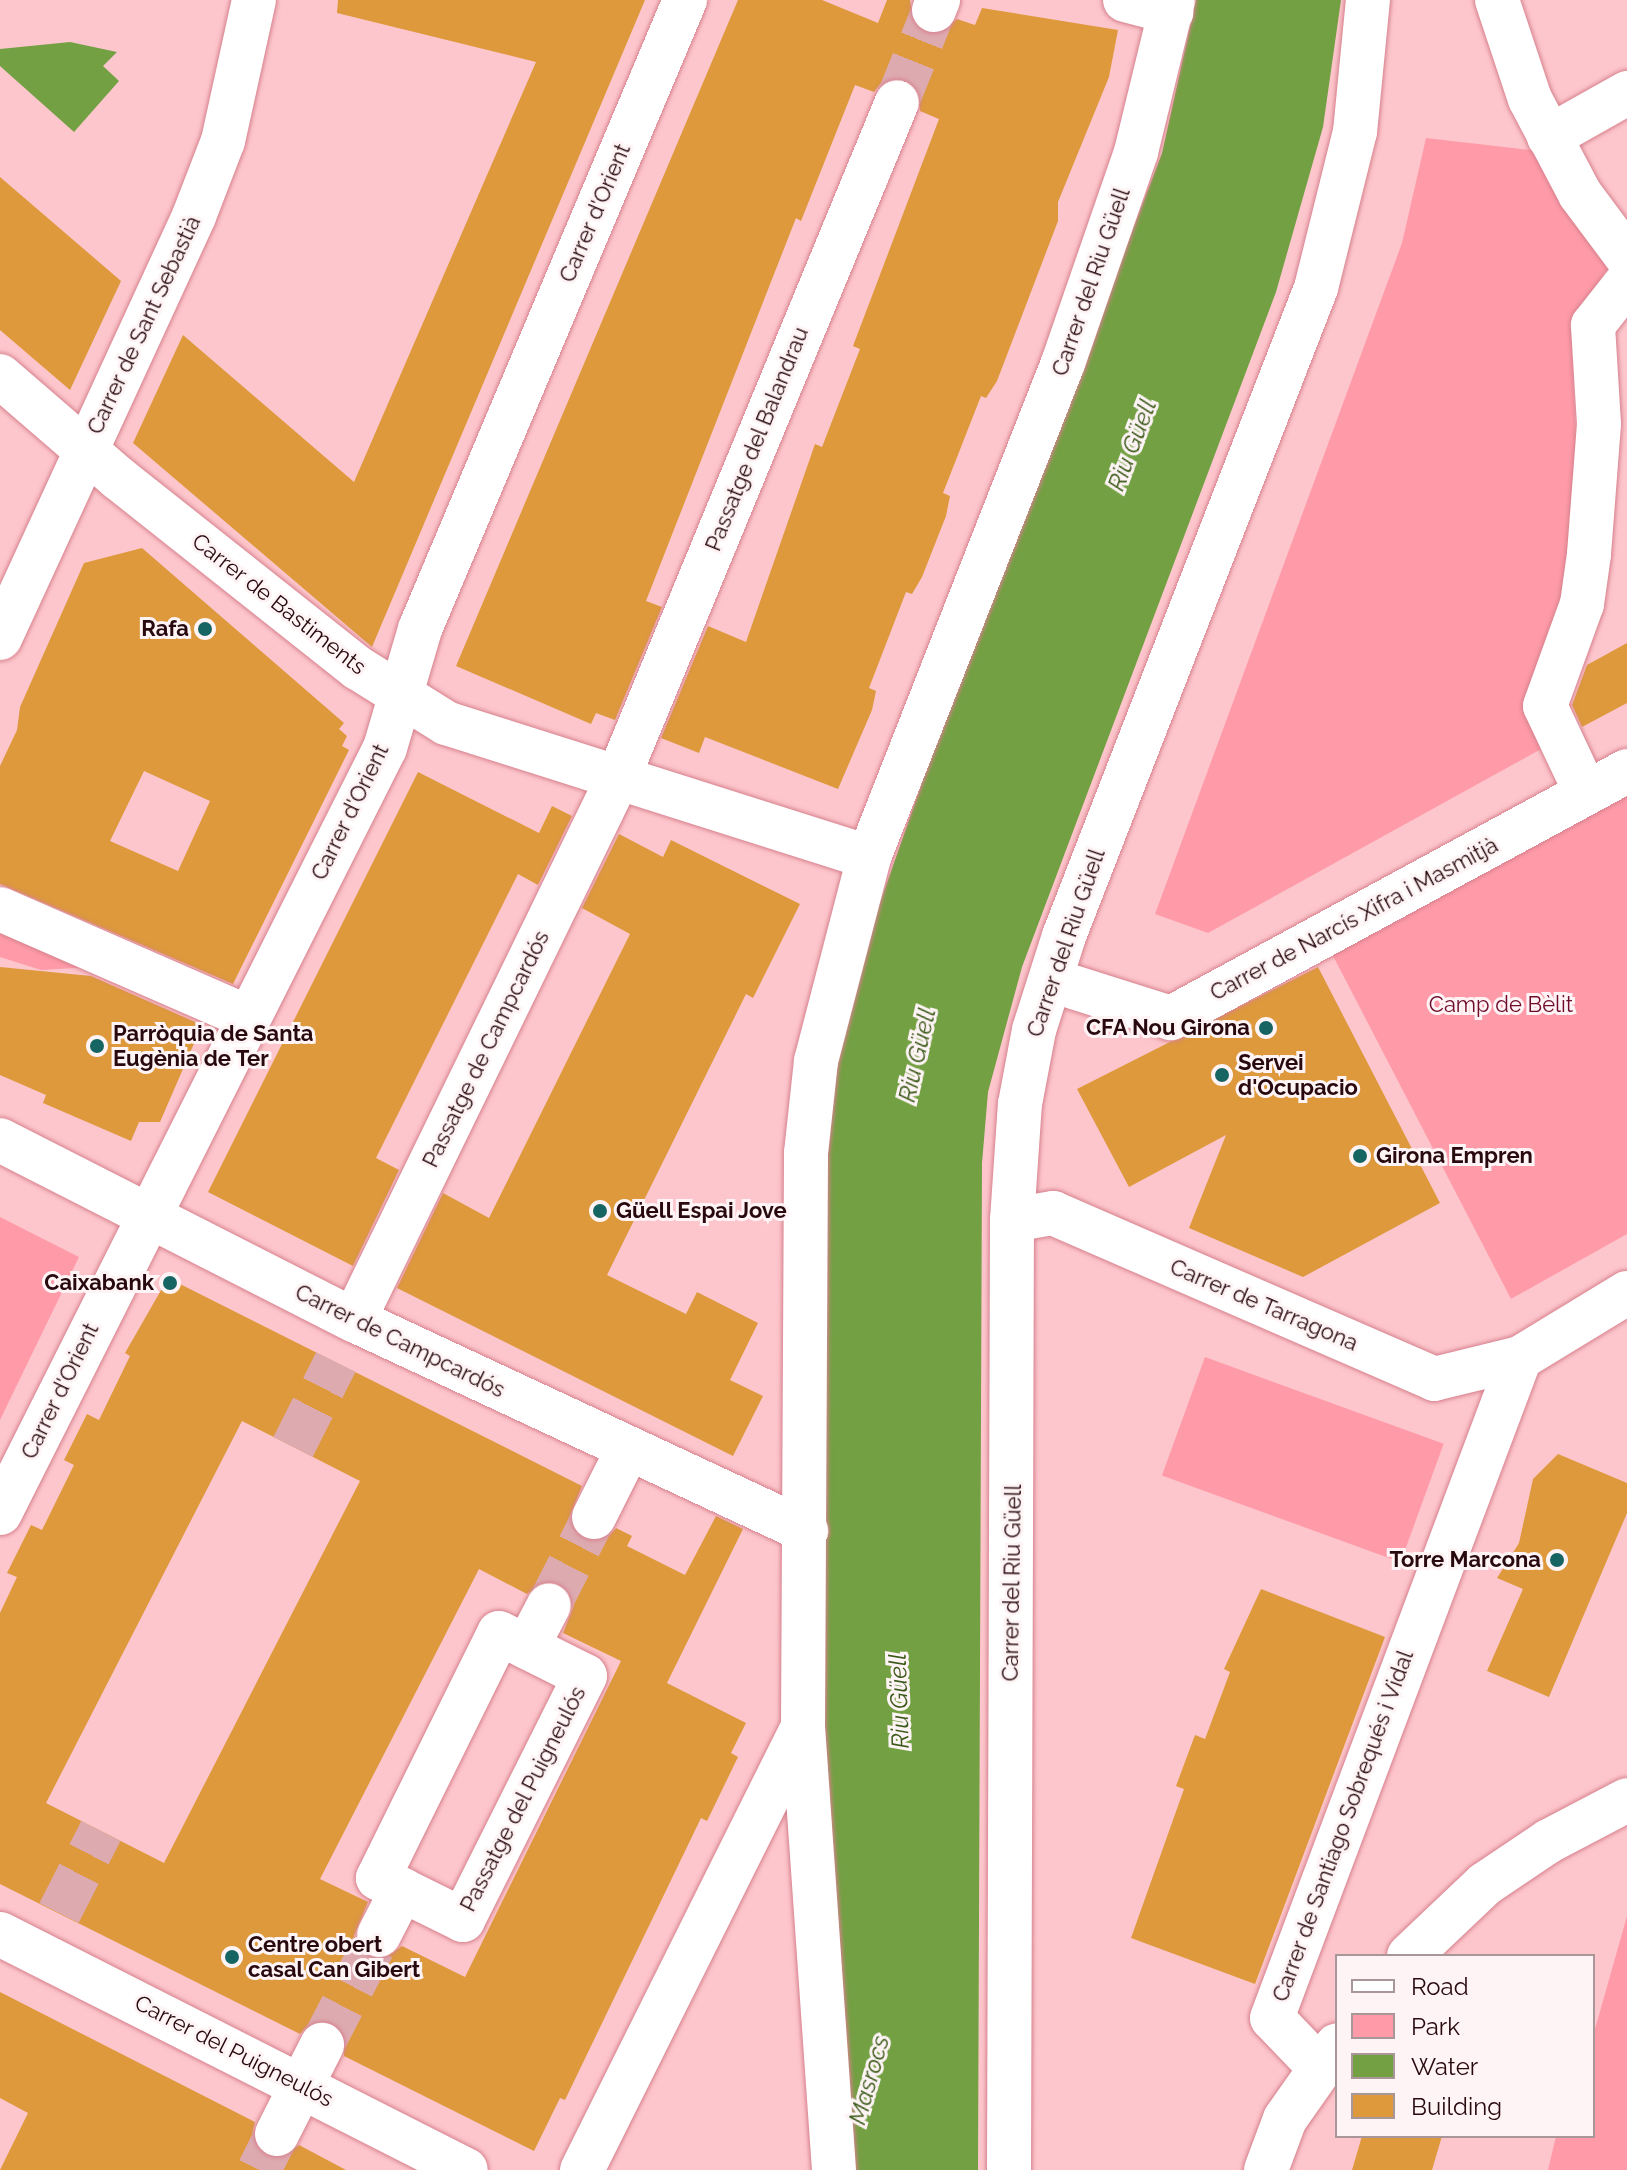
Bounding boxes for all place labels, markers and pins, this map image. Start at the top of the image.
place label: Rafa [141,616,189,642]
marker: Rafa [196,620,214,638]
place label: CFA Nou Girona [1085,1015,1250,1041]
marker: CFA Nou Girona [1257,1019,1275,1037]
place label: Parròquia de Santa Eugènia de Ter [113,1020,313,1072]
marker: Parròquia de Santa Eugènia de Ter [88,1037,106,1055]
place label: Servei d'Ocupacio [1238,1049,1358,1100]
marker: Servei d'Ocupacio [1213,1066,1231,1084]
place label: Girona Empren [1376,1143,1533,1169]
marker: Girona Empren [1351,1147,1369,1165]
place label: Güell Espai Jove [616,1198,788,1224]
marker: Güell Espai Jove [591,1202,609,1220]
place label: Caixabank [44,1270,154,1296]
marker: Caixabank [161,1274,179,1292]
place label: Torre Marcona [1389,1547,1541,1573]
marker: Torre Marcona [1548,1551,1566,1569]
place label: Centre obert casal Can Gibert [248,1931,421,1982]
marker: Centre obert casal Can Gibert [223,1948,241,1966]

